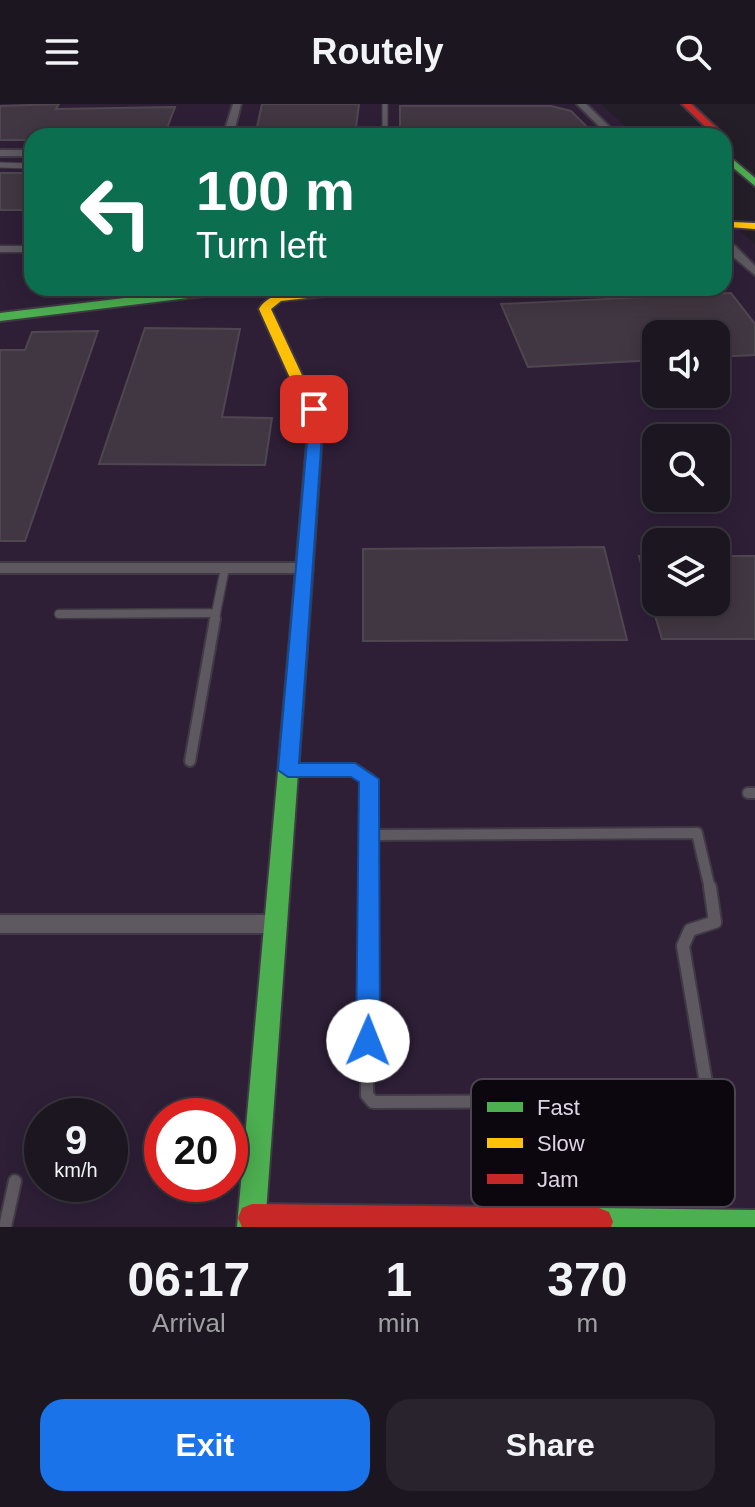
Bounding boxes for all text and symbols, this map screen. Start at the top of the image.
icon: menu [40,30,84,74]
icon: search [671,30,715,74]
text: Routely [311,31,444,72]
text: 100 m [196,159,355,222]
icon: left [64,160,168,264]
text: Turn left [196,225,327,266]
map controls [642,320,730,616]
button: sound [642,320,730,408]
pin [280,375,348,443]
icon: arrive [292,387,336,431]
button: search [642,424,730,512]
button: layers [642,528,730,616]
position arrow [326,999,410,1083]
legend [471,1079,735,1207]
text: Fast [537,1095,580,1120]
speed limit sign: 20 [144,1098,248,1202]
text: 9 [65,1118,87,1162]
text: Slow [537,1131,585,1156]
text: km/h [54,1159,98,1181]
text: Jam [537,1167,579,1192]
text: 06:17 [128,1253,250,1306]
text: 1 [385,1253,412,1306]
text: 370 [547,1253,627,1306]
text: Arrival [152,1308,226,1338]
text: min [378,1308,420,1338]
text: m [577,1308,598,1338]
button: Exit [40,1399,370,1491]
button: Share [386,1399,715,1491]

